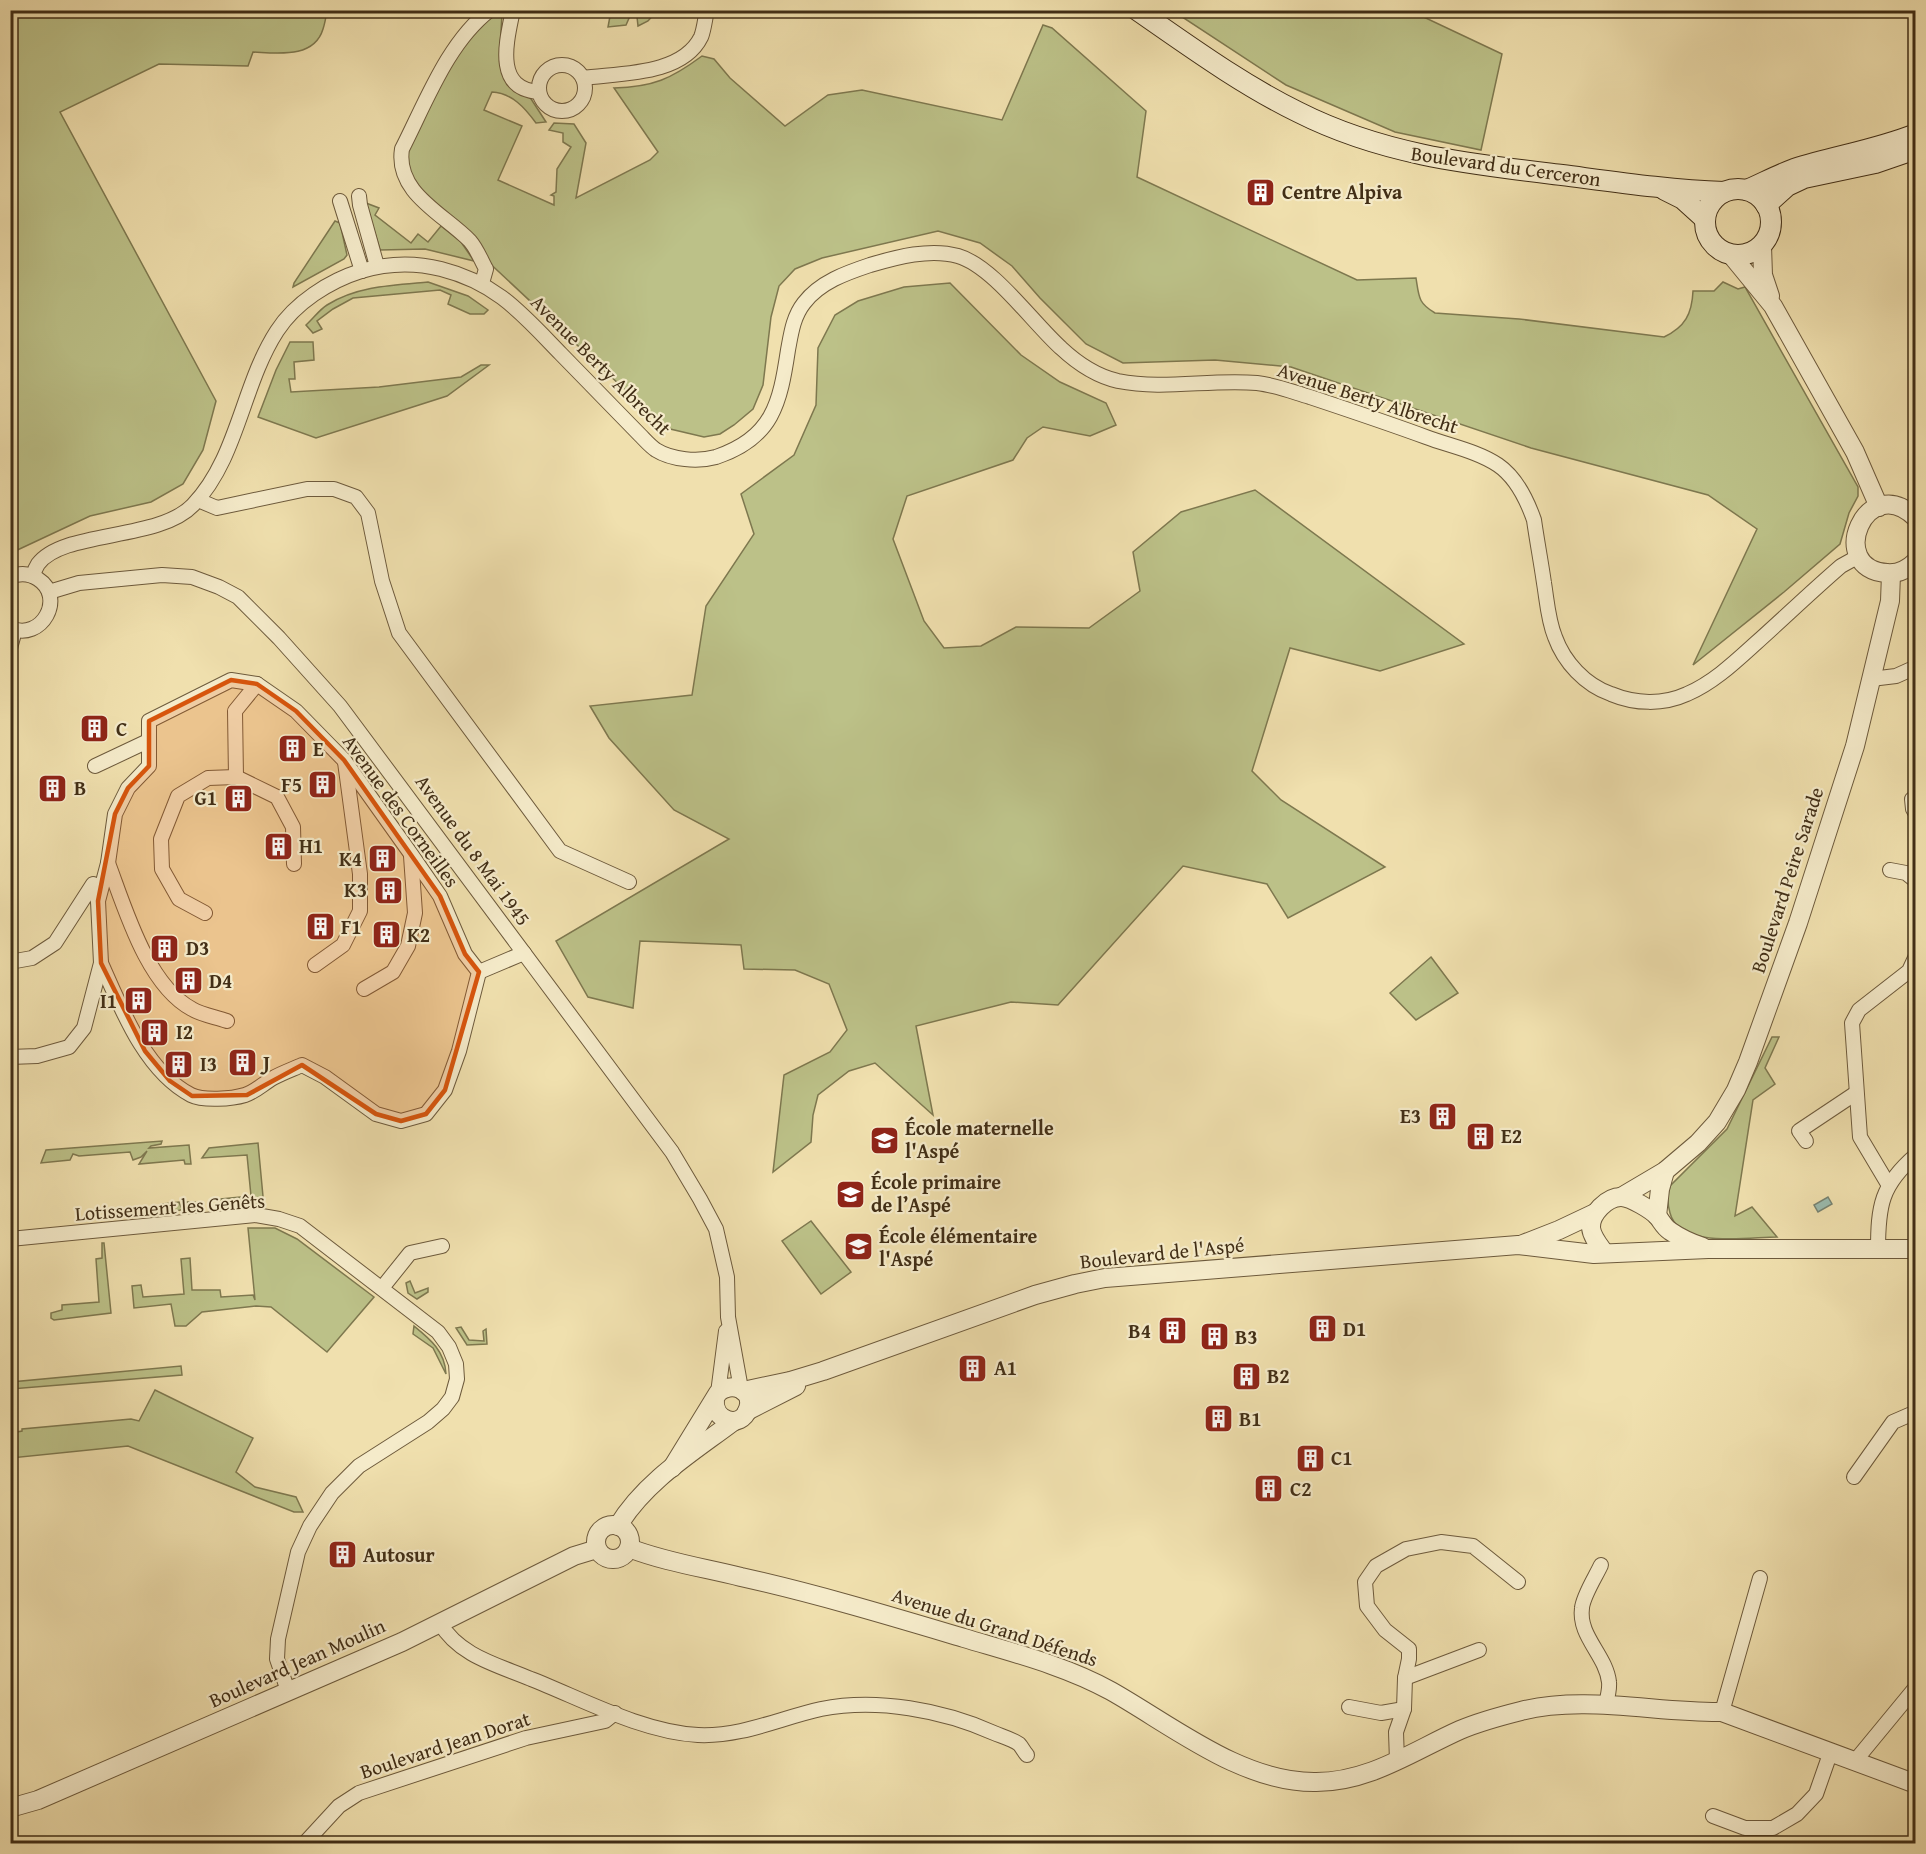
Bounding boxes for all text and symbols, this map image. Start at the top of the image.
street label: Boulevard du Cerceron [1409,138,1603,193]
building icon: Centre Alpiva [1245,176,1277,208]
place label: Centre Alpiva [1282,177,1403,206]
street label: Avenue Berty Albrecht [524,288,678,442]
street label: Avenue Berty Albrecht [1274,355,1462,440]
building icon: C [79,713,111,745]
place label: C [116,714,127,743]
street label: Avenue des Corneilles [336,728,467,893]
building icon: E [276,733,308,765]
place label: E [313,734,324,763]
street label: Avenue du 8 Mai 1945 [409,768,538,931]
building icon: F5 [307,769,339,801]
place label: F5 [281,770,302,799]
building icon: B [37,772,69,804]
place label: B [74,773,86,802]
building icon: G1 [222,782,254,814]
place label: G1 [194,783,217,812]
street label: Boulevard Peire Sarade [1743,783,1830,976]
building icon: H1 [262,830,294,862]
place label: H1 [299,831,323,860]
building icon: K4 [367,843,399,875]
place label: K4 [339,844,362,873]
building icon: K3 [372,874,404,906]
place label: K3 [344,875,367,904]
building icon: F1 [304,911,336,943]
place label: F1 [341,912,362,941]
building icon: K2 [370,919,402,951]
place label: K2 [407,920,430,949]
building icon: D3 [149,932,181,964]
place label: D3 [186,933,209,962]
building icon: D4 [172,965,204,997]
place label: D4 [209,966,232,995]
building icon: I1 [122,985,154,1017]
place label: I1 [100,986,117,1015]
building icon: I2 [139,1016,171,1048]
place label: I2 [176,1017,193,1046]
building icon: J [226,1047,258,1079]
building icon: I3 [163,1048,195,1080]
place label: J [260,1048,270,1077]
place label: I3 [200,1049,217,1078]
building icon: E3 [1426,1100,1458,1132]
place label: E3 [1400,1101,1421,1130]
place label: École maternelle l'Aspé [905,1113,1054,1165]
building icon: E2 [1464,1120,1496,1152]
place label: E2 [1501,1121,1522,1150]
school or university icon: École maternelle l'Aspé [868,1124,900,1156]
place label: École primaire de l’Aspé [871,1167,1001,1219]
school or university icon: École primaire de l’Aspé [834,1178,866,1210]
street label: Lotissement les Genêts [74,1185,266,1228]
place label: École élémentaire l'Aspé [879,1221,1038,1273]
street label: Boulevard de l'Aspé [1078,1229,1246,1276]
school or university icon: École élémentaire l'Aspé [842,1231,874,1263]
building icon: D1 [1306,1313,1338,1345]
place label: D1 [1343,1314,1366,1343]
building icon: B4 [1156,1315,1188,1347]
place label: B4 [1128,1316,1151,1345]
building icon: B3 [1198,1321,1230,1353]
place label: B3 [1235,1322,1258,1351]
building icon: A1 [957,1352,989,1384]
place label: A1 [994,1353,1017,1382]
building icon: B2 [1230,1360,1262,1392]
place label: B2 [1267,1361,1290,1390]
building icon: B1 [1202,1403,1234,1435]
place label: B1 [1239,1404,1262,1433]
building icon: C1 [1294,1442,1326,1474]
place label: C1 [1331,1443,1353,1472]
building icon: C2 [1253,1473,1285,1505]
place label: C2 [1290,1474,1312,1503]
building icon: Autosur [326,1539,358,1571]
place label: Autosur [363,1540,435,1569]
street label: Avenue du Grand Défends [889,1580,1102,1673]
street label: Boulevard Jean Moulin [204,1611,390,1714]
street label: Boulevard Jean Dorat [356,1703,534,1786]

